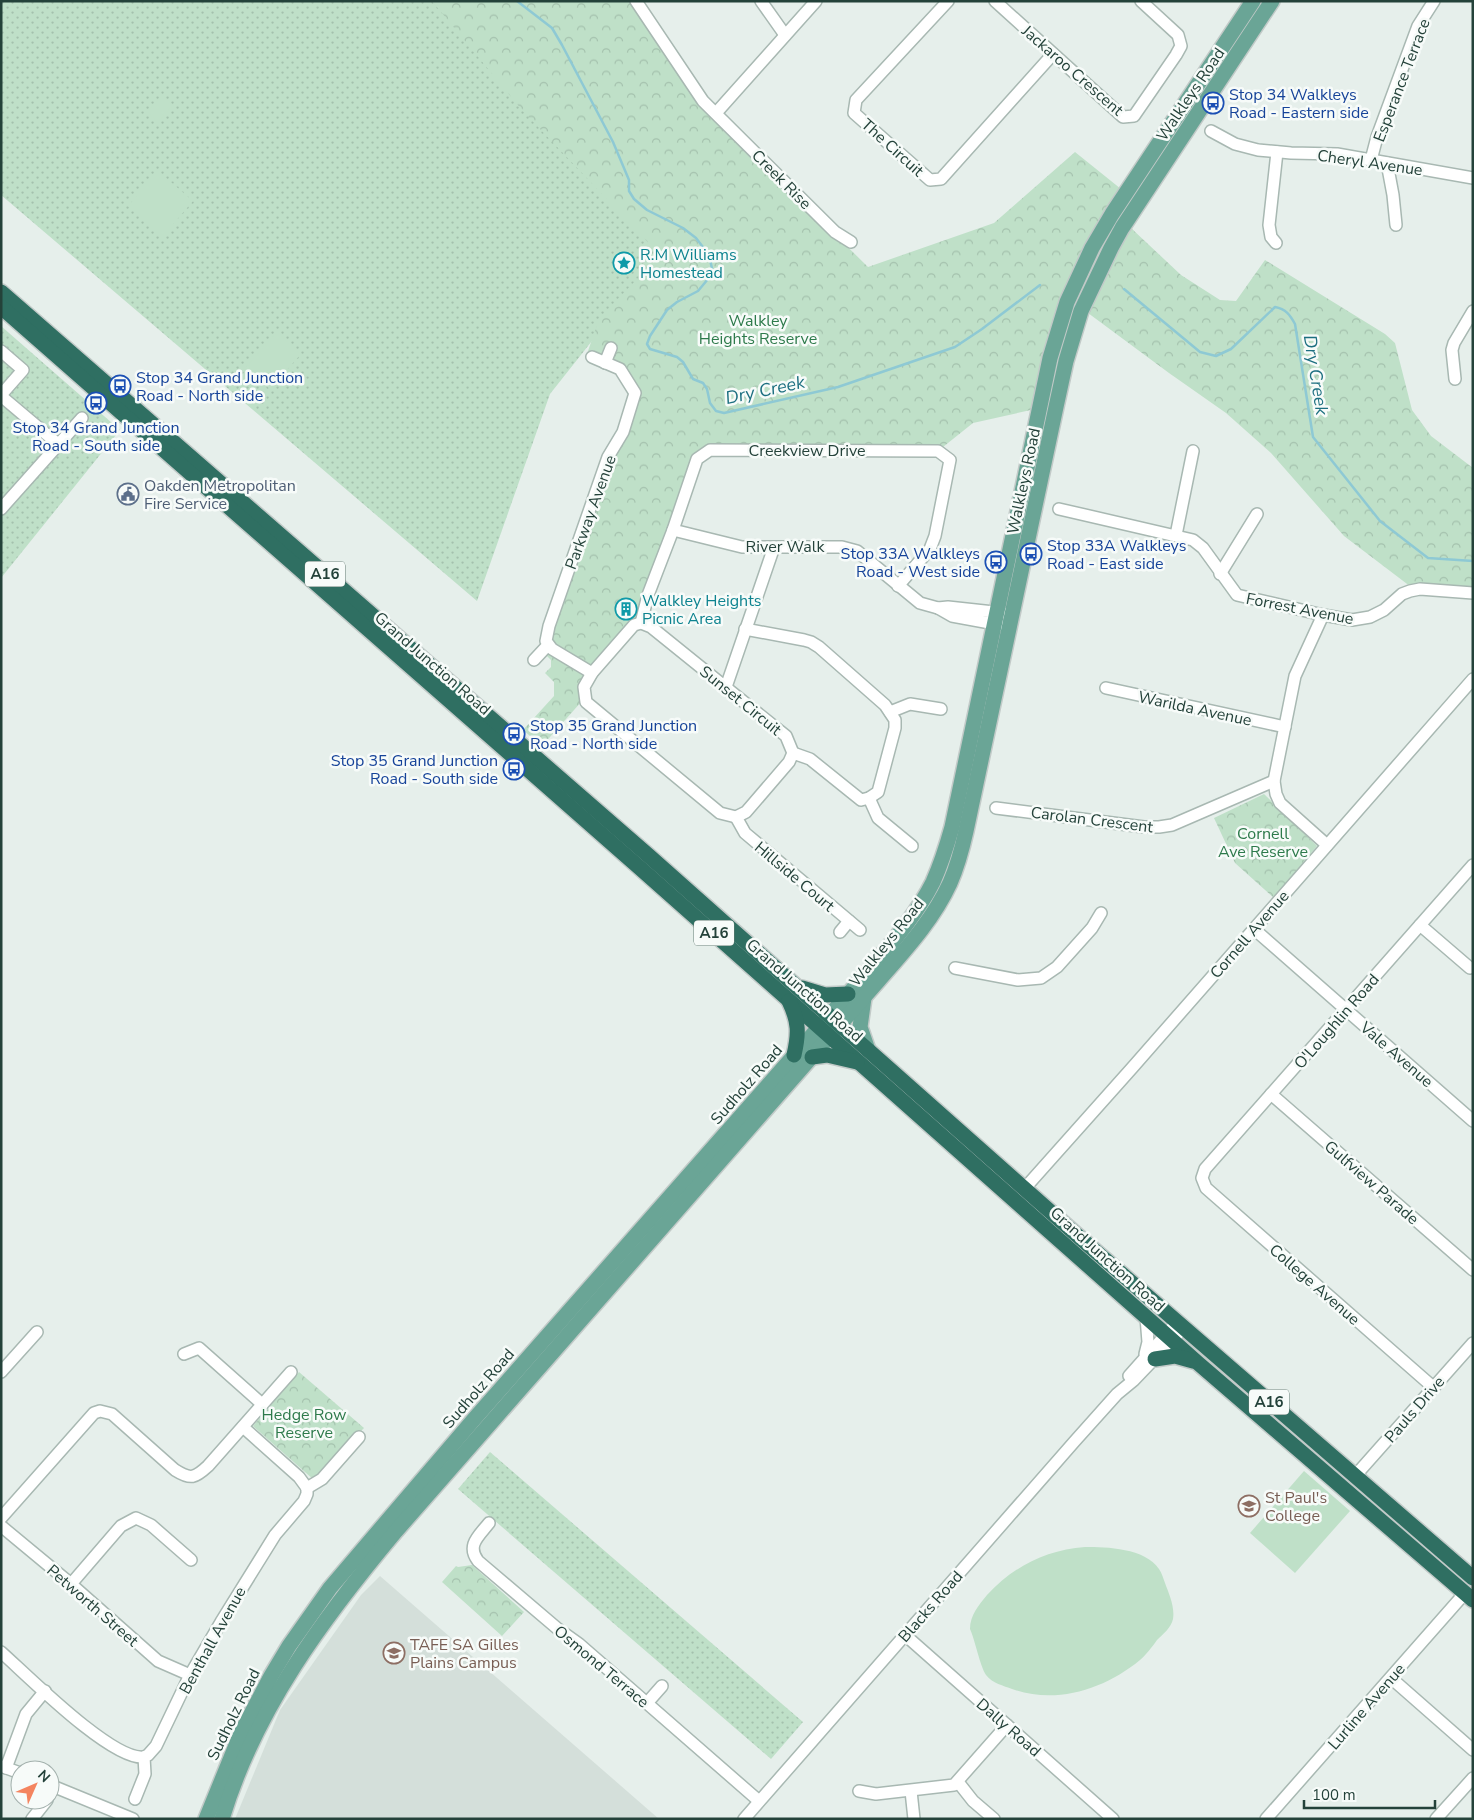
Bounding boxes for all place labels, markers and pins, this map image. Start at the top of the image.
place label: Stop 34 Walkleys Road - Eastern side [1229,84,1369,124]
bus stop icon: Stop 34 Walkleys Road - Eastern side [1201,91,1225,115]
place label: R.M Williams Homestead [640,244,737,284]
place icon: R.M Williams Homestead [612,251,636,275]
place label: Stop 34 Grand Junction Road - North side [136,367,303,407]
bus stop icon: Stop 34 Grand Junction Road - North side [108,374,132,398]
bus stop icon: Stop 34 Grand Junction Road - South side [84,391,108,415]
place label: Stop 34 Grand Junction Road - South side [12,417,180,457]
place label: Oakden Metropolitan Fire Service [144,475,296,515]
public building icon: Oakden Metropolitan Fire Service [116,482,140,506]
place label: Stop 33A Walkleys Road - East side [1047,535,1186,575]
bus stop icon: Stop 33A Walkleys Road - East side [1019,542,1043,566]
place label: Stop 33A Walkleys Road - West side [841,543,980,583]
bus stop icon: Stop 33A Walkleys Road - West side [984,550,1008,574]
place label: Walkley Heights Picnic Area [642,590,761,630]
building icon: Walkley Heights Picnic Area [614,597,638,621]
place label: Stop 35 Grand Junction Road - North side [530,715,697,755]
bus stop icon: Stop 35 Grand Junction Road - North side [502,722,526,746]
place label: Stop 35 Grand Junction Road - South side [331,750,498,790]
bus stop icon: Stop 35 Grand Junction Road - South side [502,757,526,781]
place label: St Paul's College [1265,1487,1327,1527]
school or university icon: St Paul's College [1237,1494,1261,1518]
place label: TAFE SA Gilles Plains Campus [410,1634,519,1674]
school or university icon: TAFE SA Gilles Plains Campus [382,1641,406,1665]

